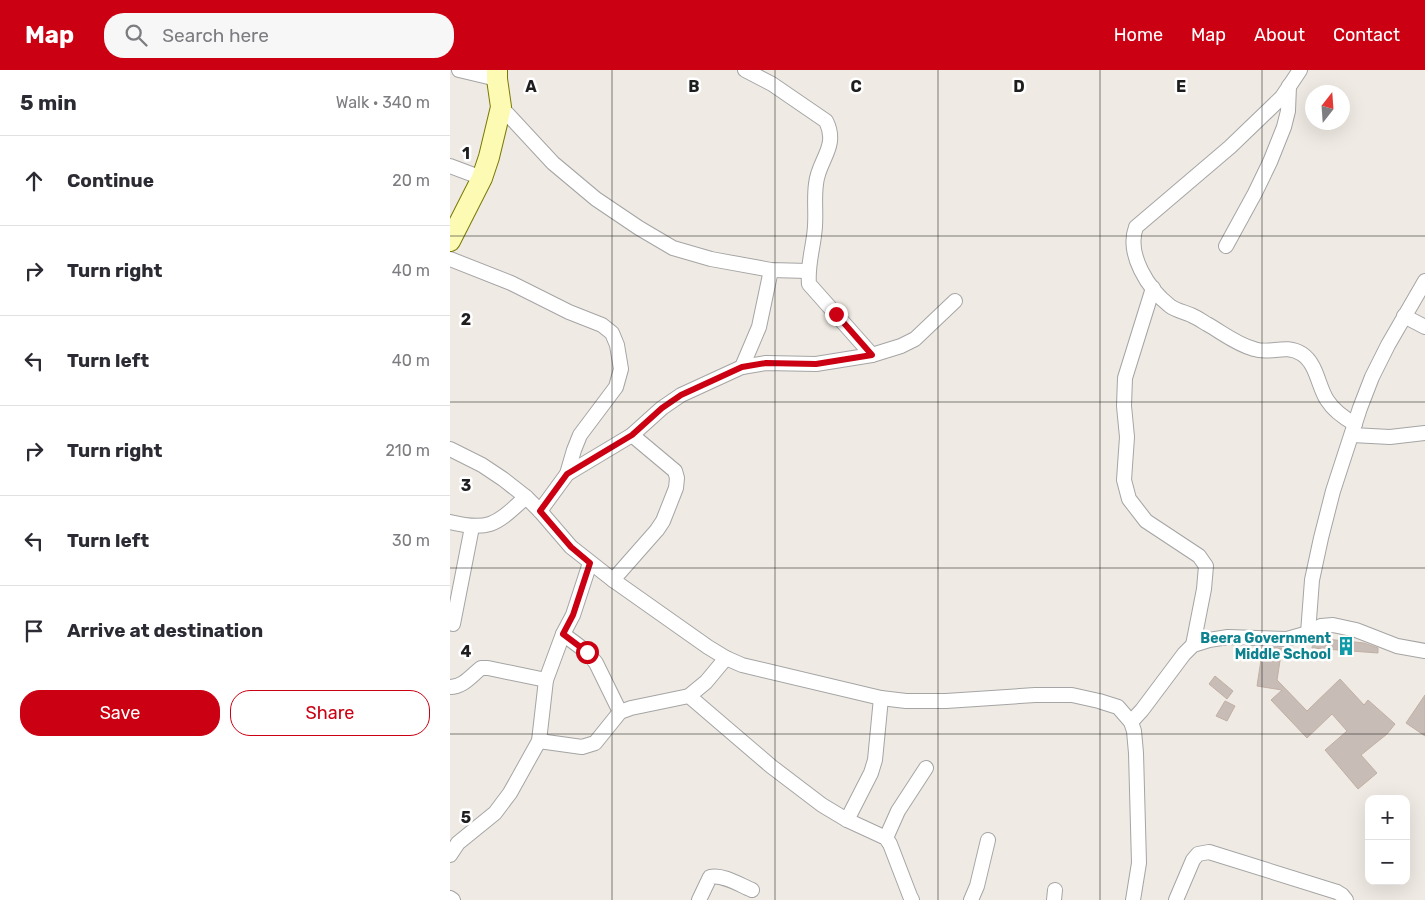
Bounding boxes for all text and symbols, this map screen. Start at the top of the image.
search box [104,13,454,58]
text: Map [25,21,74,49]
icon: search [122,21,150,49]
text: Search here [162,24,269,47]
text: Home [1114,24,1163,46]
text: Map [1191,24,1226,46]
text: About [1254,24,1305,46]
text: Contact [1333,24,1400,46]
text: A [525,77,537,96]
text: B [688,77,700,96]
text: C [850,77,862,96]
text: D [1013,77,1025,96]
text: E [1176,77,1186,96]
north arrow [1305,85,1350,130]
text: 5 min [20,90,77,115]
text: Walk · 340 m [336,93,430,112]
text: 1 [462,144,470,163]
icon: ahead [20,167,48,195]
text: Continue [67,169,154,192]
text: 20 m [392,171,430,190]
icon: right [20,257,48,285]
text: Turn right [67,259,162,282]
text: 40 m [392,261,430,280]
route end [825,303,848,326]
text: 2 [461,310,471,329]
icon: left [20,347,48,375]
text: Turn left [67,349,149,372]
text: 40 m [392,351,430,370]
icon: right [20,437,48,465]
text: Turn right [67,439,162,462]
text: 210 m [385,441,430,460]
text: 3 [461,476,471,495]
icon: left [20,527,48,555]
text: Turn left [67,529,149,552]
text: 30 m [392,531,430,550]
icon: arrive [20,617,48,645]
text: Arrive at destination [67,619,263,642]
place label: Beera Government Middle School [1200,630,1331,663]
building icon: Beera Government Middle School [1335,635,1357,657]
route start [576,641,599,664]
text: 4 [461,642,472,661]
button: Save [20,690,220,736]
button: Share [230,690,430,736]
map controls [1365,795,1410,885]
button: + [1365,795,1410,840]
text: 5 [461,808,471,827]
button: − [1365,840,1410,885]

